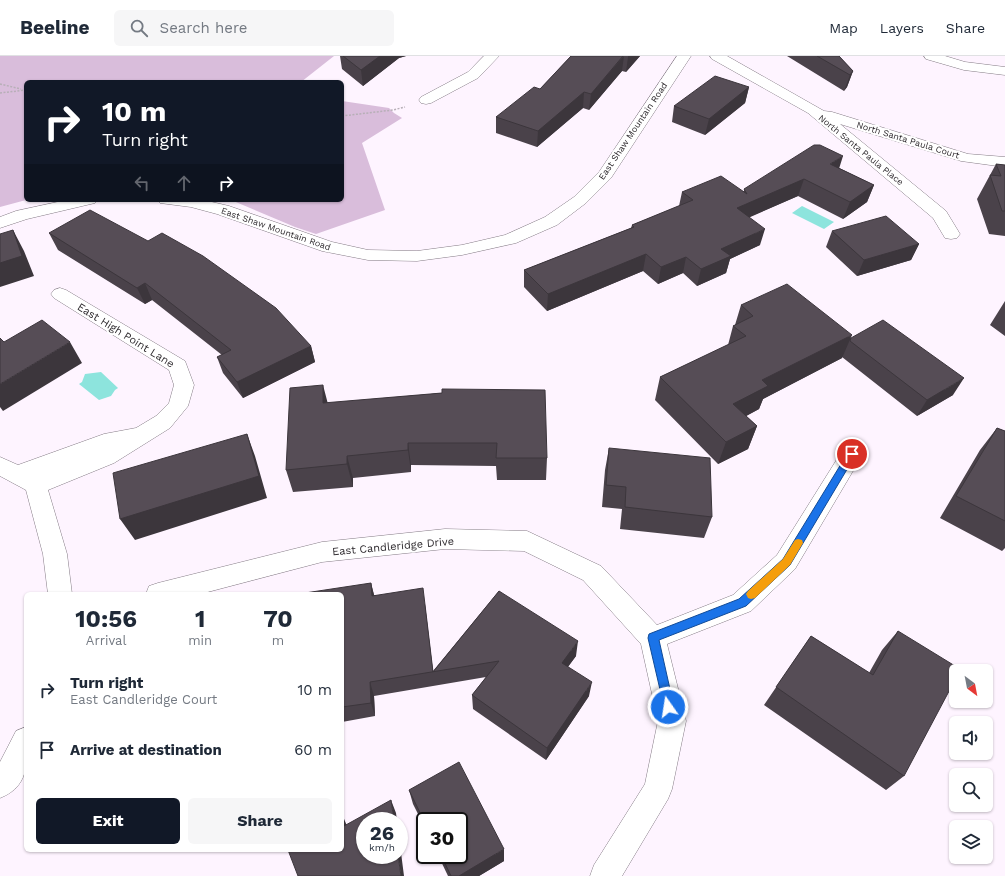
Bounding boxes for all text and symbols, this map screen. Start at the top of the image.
search box [114,10,394,46]
text: Beeline [20,16,90,39]
icon: search [128,17,150,39]
text: Search here [160,19,247,37]
text: Map [829,20,858,36]
text: Layers [880,20,924,36]
text: Share [946,20,985,36]
street label: East Shaw Mountain Road [597,80,669,182]
text: 10 m [102,95,166,128]
icon: right [36,96,88,148]
street label: North Santa Paula Place [817,113,905,187]
street label: North Santa Paula Court [855,120,961,160]
text: Turn right [102,129,188,150]
icon: left [131,172,153,194]
icon: ahead [173,172,195,194]
icon: right [215,172,237,194]
street label: East Shaw Mountain Road [220,206,332,252]
street label: East High Point Lane [75,300,177,371]
pin [835,437,869,471]
icon: arrive [841,443,863,465]
street label: East Candleridge Drive [332,535,454,558]
text: 10:56 [75,605,137,633]
text: 1 [195,605,205,633]
text: 70 [263,605,293,633]
text: Arrival [86,633,126,648]
text: min [188,633,212,648]
text: m [272,633,284,648]
north arrow [949,664,993,708]
map controls [949,664,993,864]
text: Turn right [70,674,143,692]
icon: right [36,679,58,701]
text: 10 m [297,681,332,699]
position arrow [647,686,689,728]
text: East Candleridge Court [70,692,217,707]
button: sound [949,716,993,760]
icon: arrive [36,739,58,761]
text: Arrive at destination [70,741,222,759]
text: 60 m [294,741,332,759]
button: search [949,768,993,812]
button: Exit [36,798,180,844]
button: Share [188,798,332,844]
speed limit sign: 30 [416,812,468,864]
button: layers [949,820,993,864]
text: 26 [370,821,394,845]
text: km/h [369,842,395,853]

